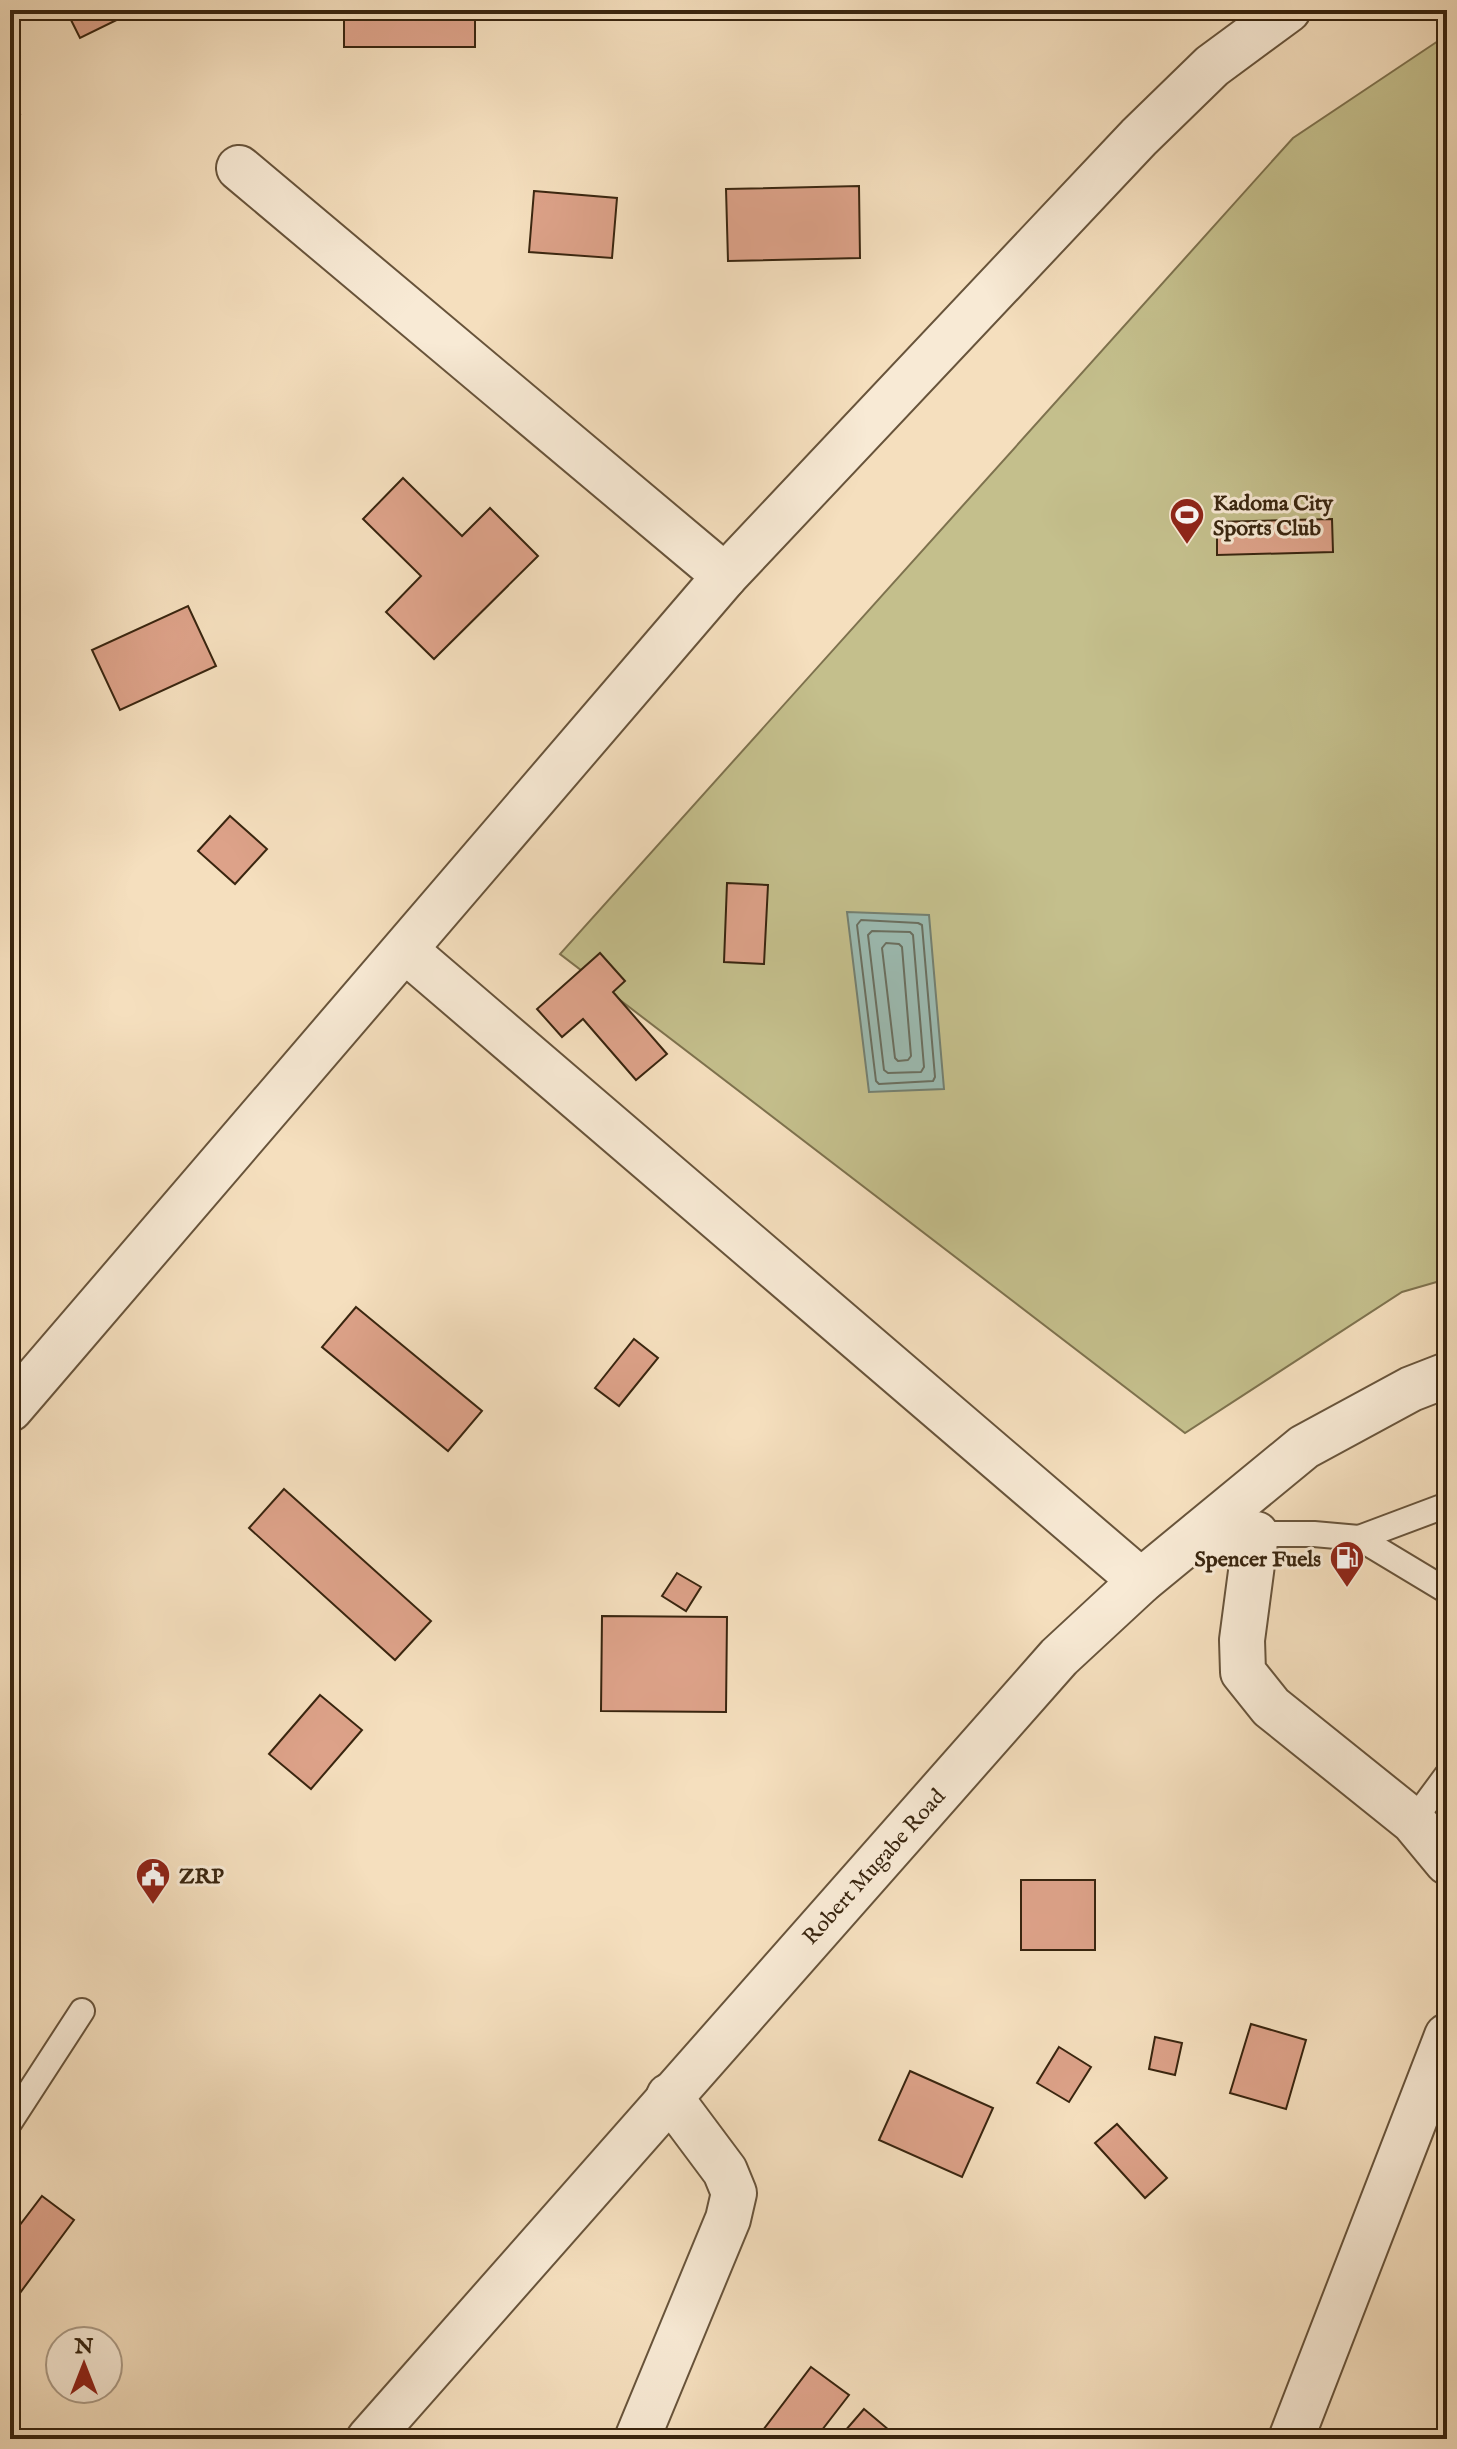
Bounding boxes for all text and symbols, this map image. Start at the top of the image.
place label: Kadoma City Sports Club [1213,490,1334,543]
sports icon: Kadoma City Sports Club [1168,496,1206,546]
fuel station icon: Spencer Fuels [1328,1539,1366,1589]
place label: Spencer Fuels [1194,1546,1321,1574]
street label: Robert Mugabe Road [797,1783,952,1951]
public building icon: ZRP [134,1856,172,1906]
place label: ZRP [179,1863,224,1891]
north arrow [44,2325,124,2405]
text: N [73,2333,94,2361]

